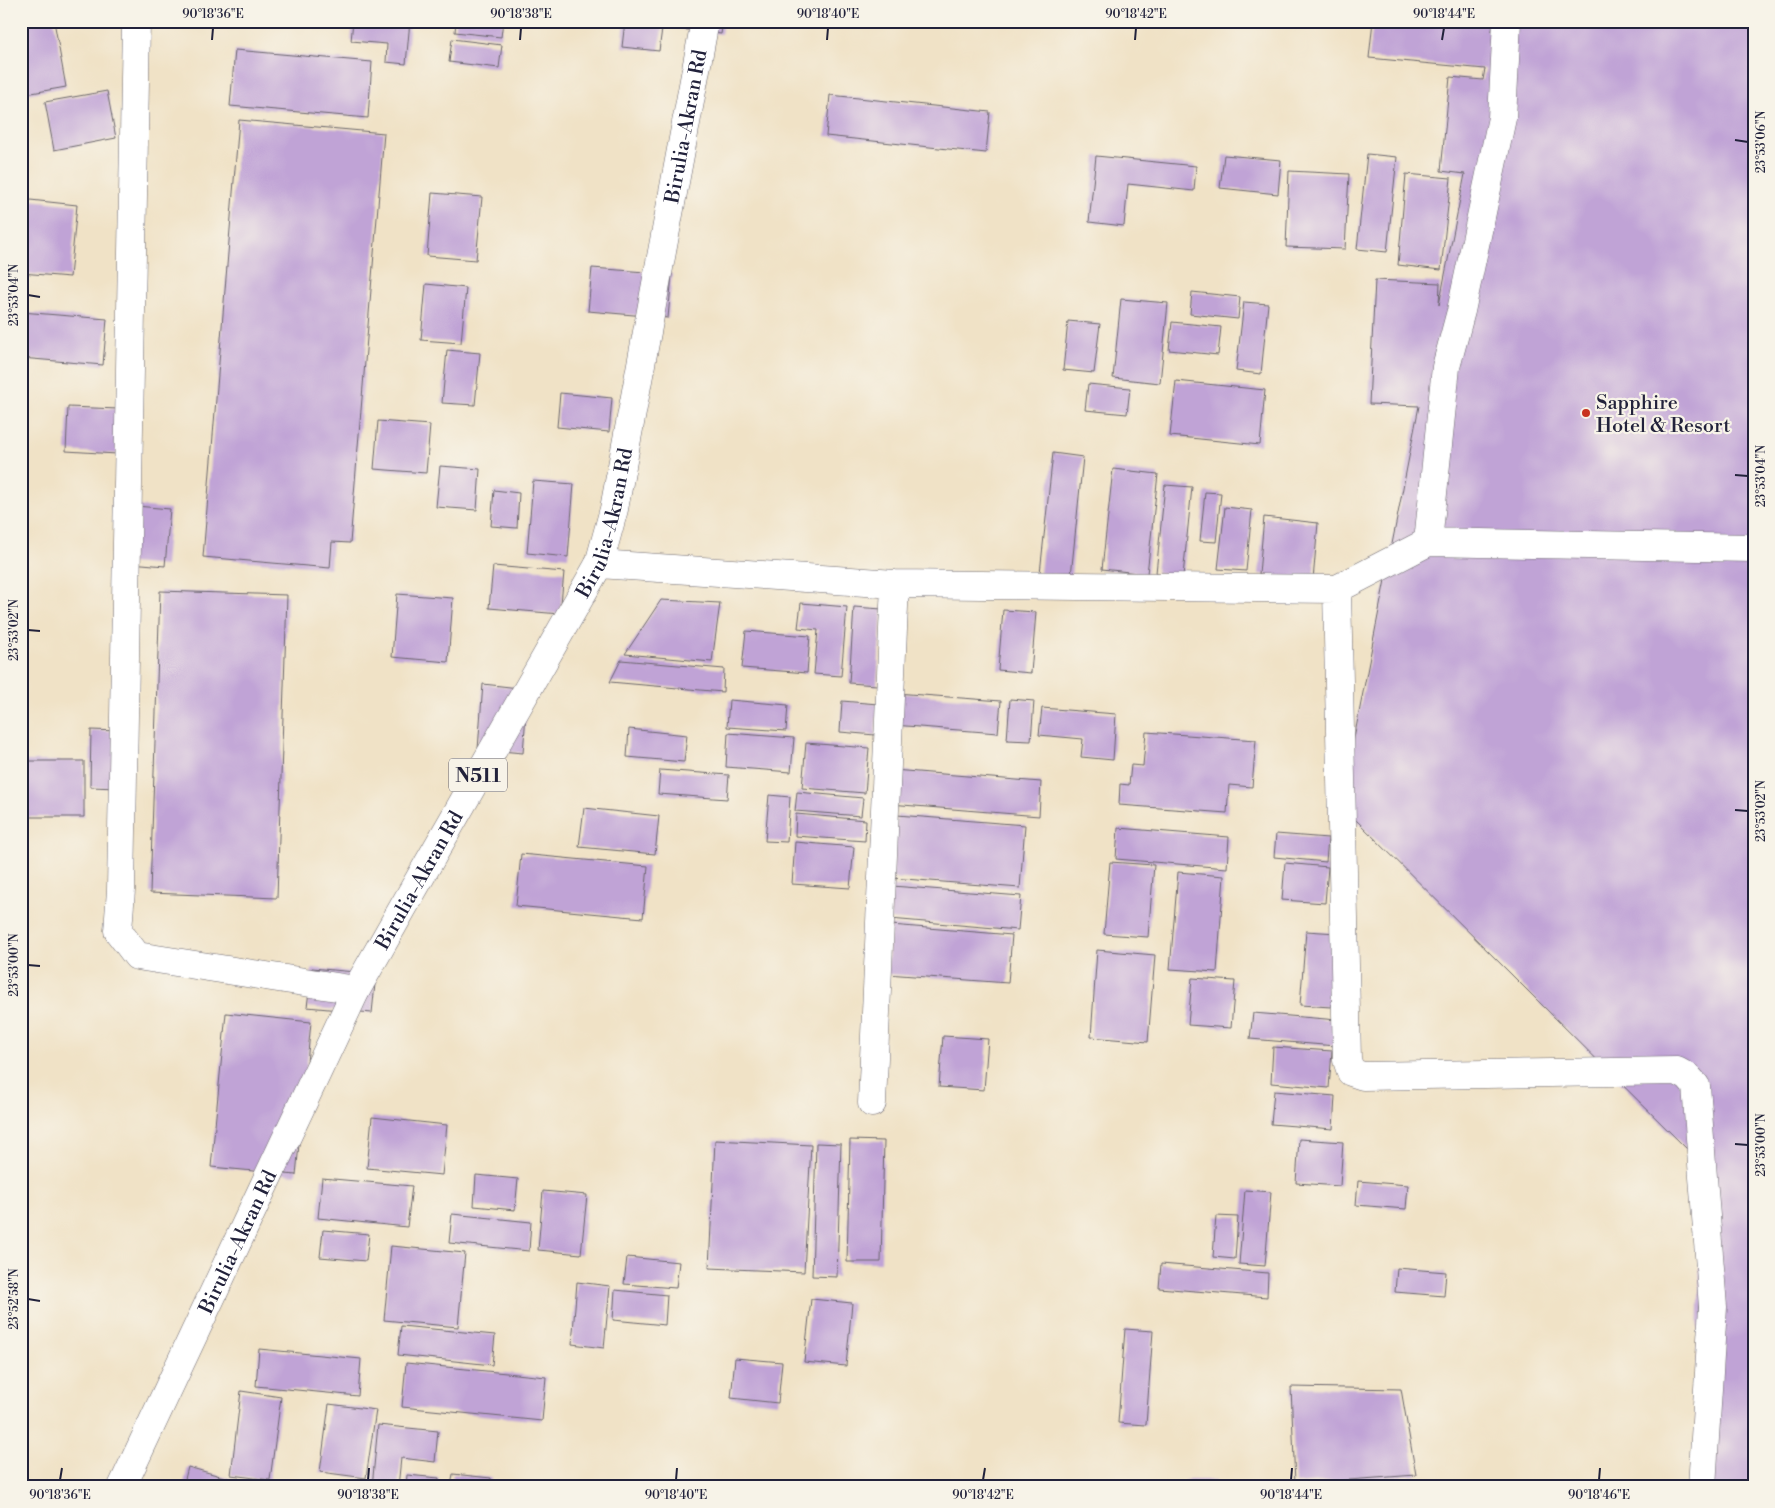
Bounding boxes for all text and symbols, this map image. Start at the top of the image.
text: 90°18'36"E [182,7,244,22]
text: 90°18'38"E [490,7,552,22]
text: 90°18'40"E [797,7,859,22]
text: 90°18'42"E [1105,7,1167,22]
text: 90°18'44"E [1413,7,1475,22]
street label: Birulia-Akran Rd [660,47,714,207]
text: 23°53'06"N [1754,111,1769,173]
text: 23°53'04"N [7,264,22,326]
place label: Sapphire Hotel & Resort [1596,391,1730,439]
marker: Sapphire Hotel & Resort [1580,407,1592,419]
street label: Birulia-Akran Rd [571,445,639,604]
text: 23°53'04"N [1754,445,1769,507]
text: 23°53'02"N [7,599,22,661]
road number: N511 [449,758,507,792]
text: 23°53'02"N [1754,780,1769,842]
street label: Birulia-Akran Rd [370,806,470,955]
text: 23°53'00"N [7,933,22,997]
text: 23°53'00"N [1754,1113,1769,1177]
street label: Birulia-Akran Rd [194,1166,284,1319]
text: 23°52'58"N [7,1268,22,1330]
text: 90°18'36"E [29,1488,91,1503]
text: 90°18'38"E [337,1488,399,1503]
text: 90°18'40"E [645,1488,707,1503]
text: 90°18'42"E [952,1488,1014,1503]
text: 90°18'44"E [1260,1488,1322,1503]
text: 90°18'46"E [1568,1488,1630,1503]

